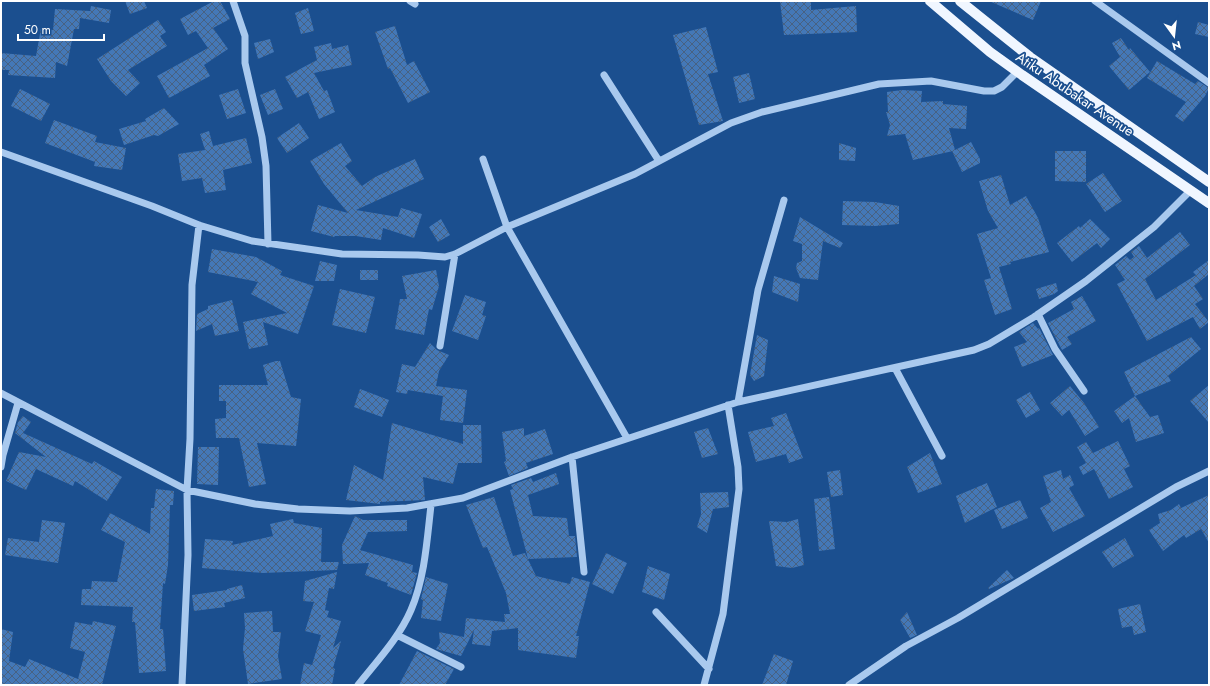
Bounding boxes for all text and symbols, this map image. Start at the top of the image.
scale bar [18,16,104,42]
north arrow [1154,16,1194,56]
text: 50 m [24,21,51,39]
text: N [1170,37,1183,55]
street label: Atiku Abubakar Avenue [1012,47,1138,141]

